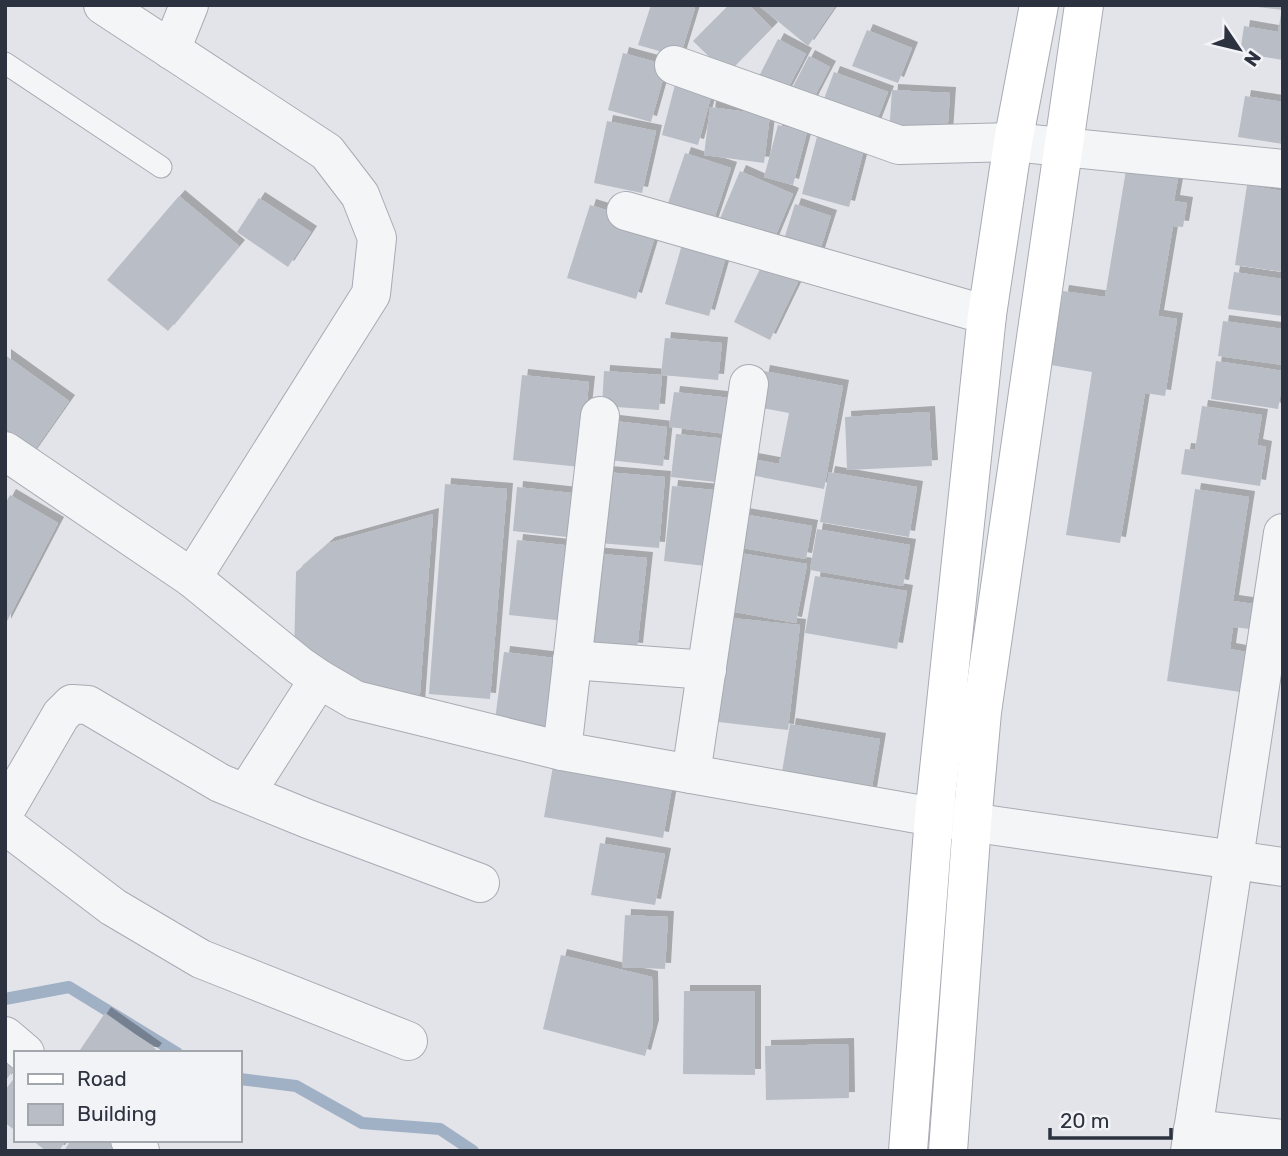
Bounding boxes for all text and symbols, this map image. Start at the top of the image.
north arrow [1204,14,1274,84]
text: N [1239,46,1266,71]
legend [14,1051,242,1142]
text: Road [77,1066,127,1091]
scale bar [1050,1096,1171,1140]
text: Building [77,1101,157,1126]
text: 20 m [1060,1108,1109,1133]

